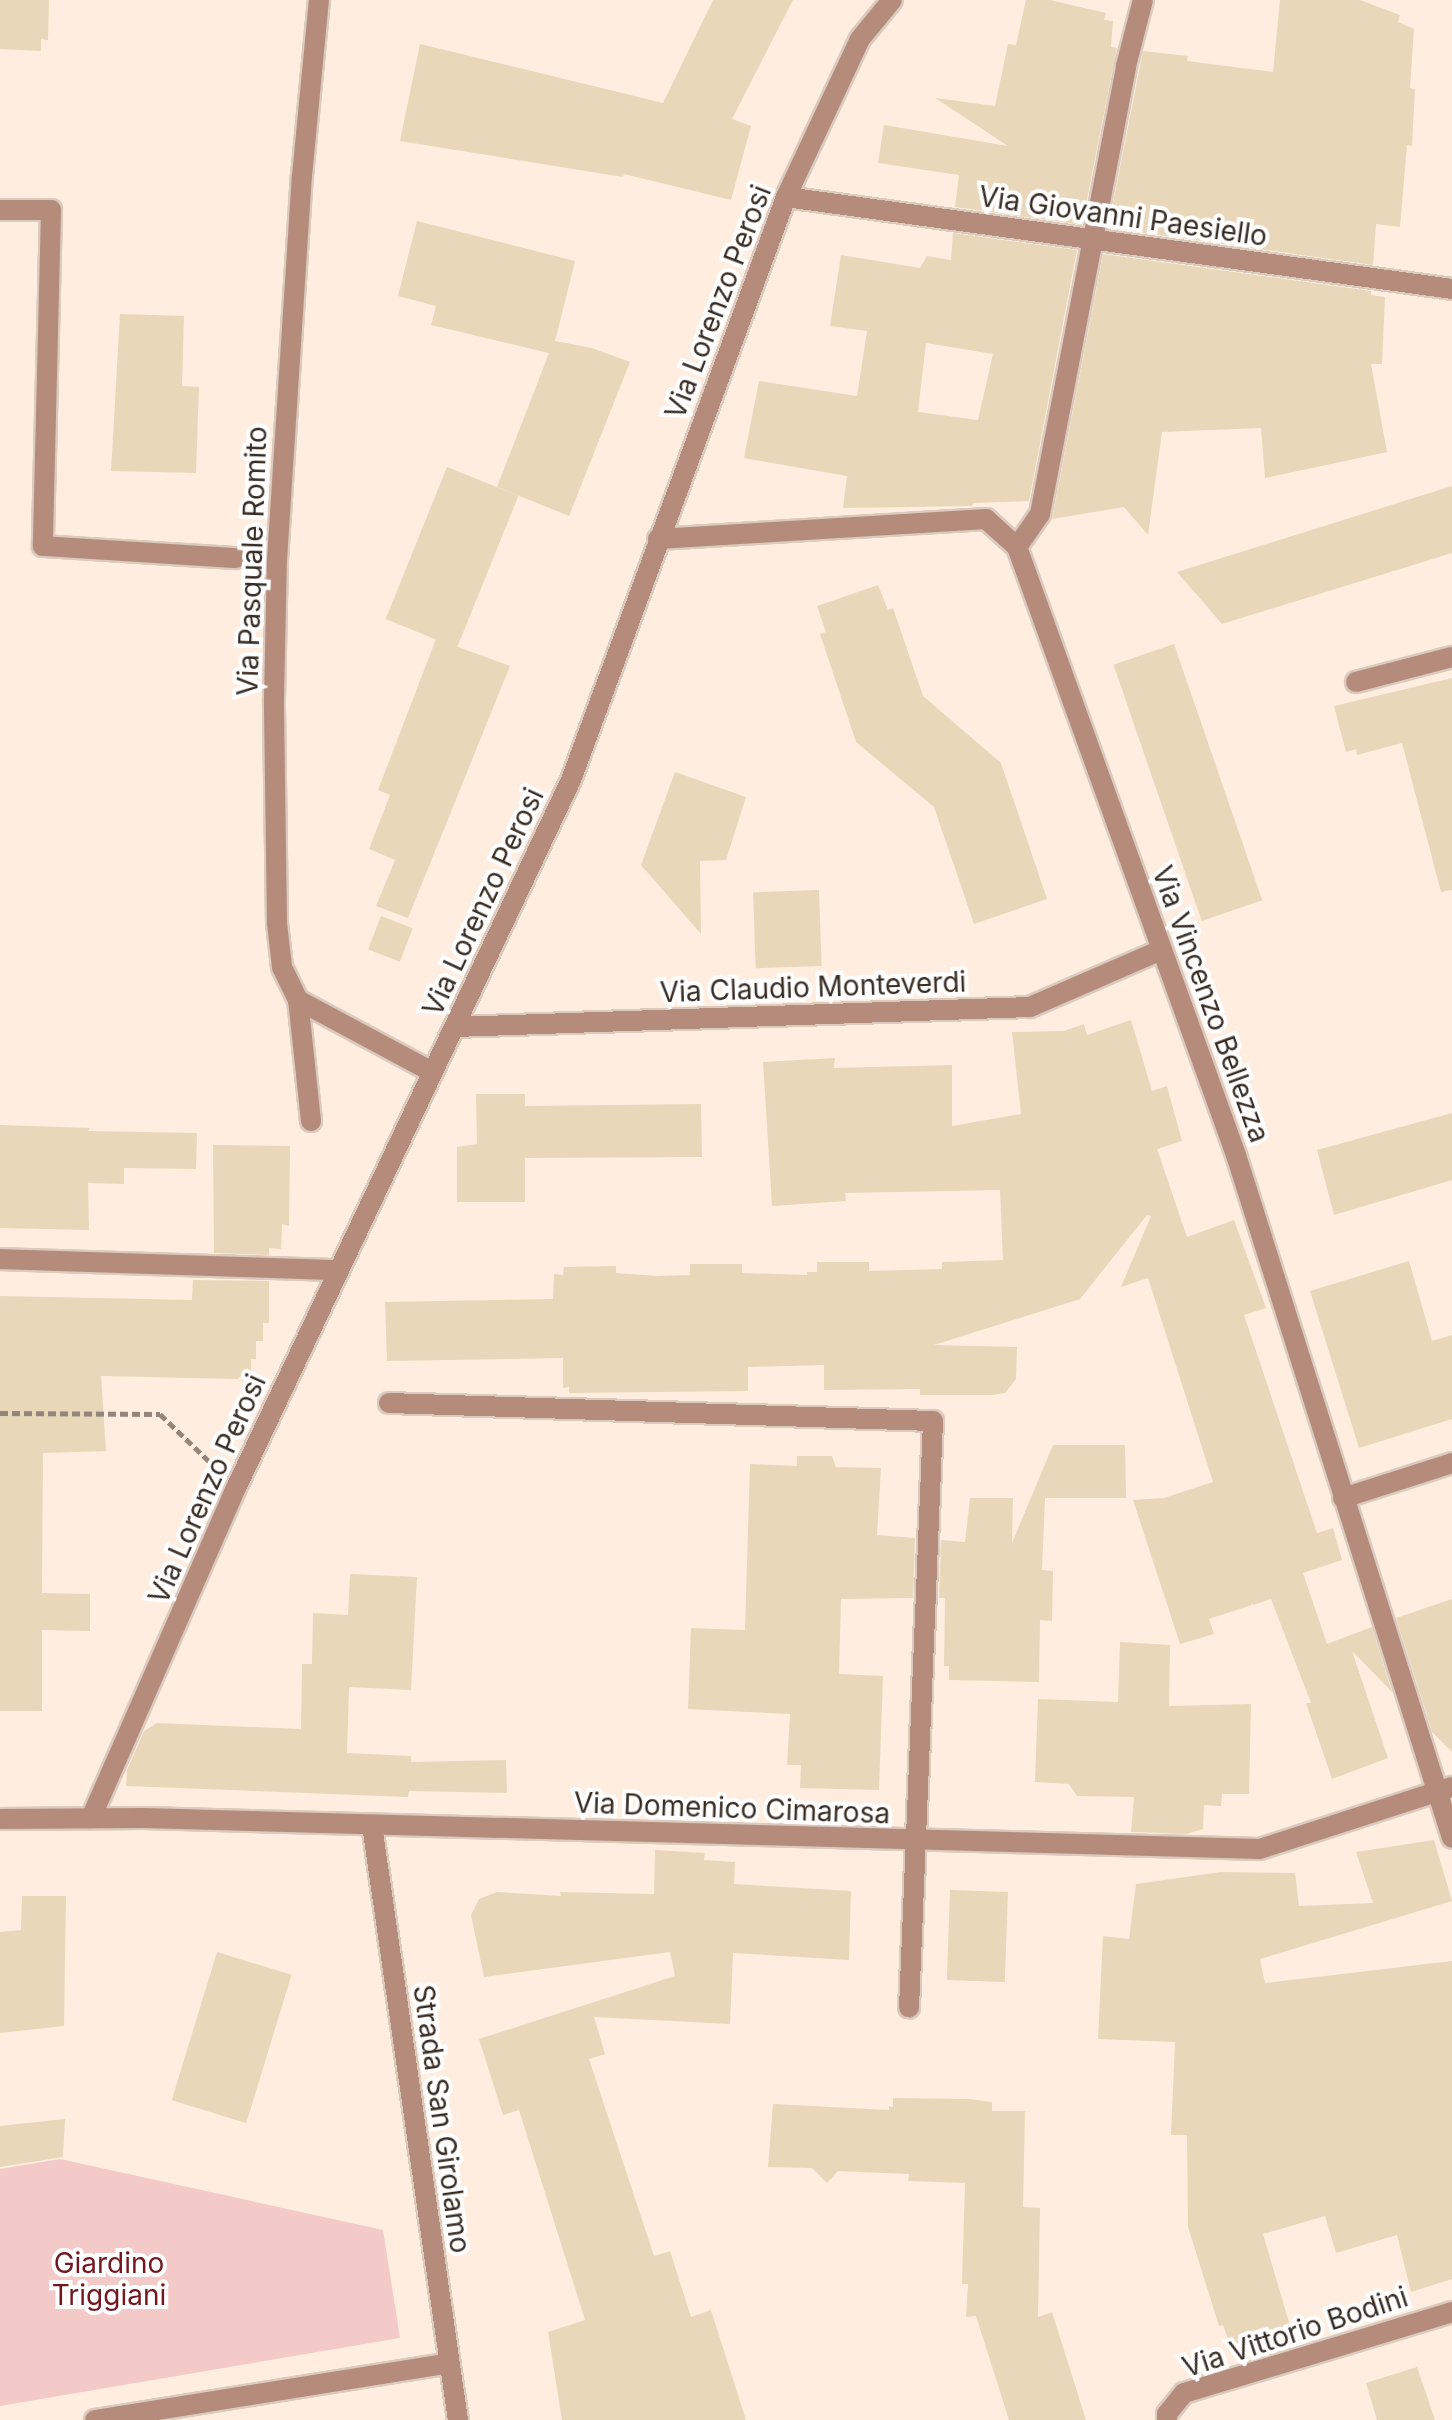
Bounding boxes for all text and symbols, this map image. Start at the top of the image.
street label: Via Giovanni Paesiello [977,179,1269,253]
street label: Via Lorenzo Perosi [658,180,778,424]
street label: Via Pasquale Romito [231,426,273,696]
street label: Via Lorenzo Perosi [415,783,551,1021]
street label: Via Vincenzo Bellezza [1145,861,1277,1147]
street label: Via Claudio Monteverdi [659,965,967,1009]
street label: Via Lorenzo Perosi [141,1369,273,1609]
street label: Via Domenico Cimarosa [573,1786,891,1830]
street label: Strada San Girolamo [407,1983,477,2255]
park label: Giardino Triggiani [52,2246,166,2312]
street label: Via Vittorio Bodini [1178,2280,1412,2384]

